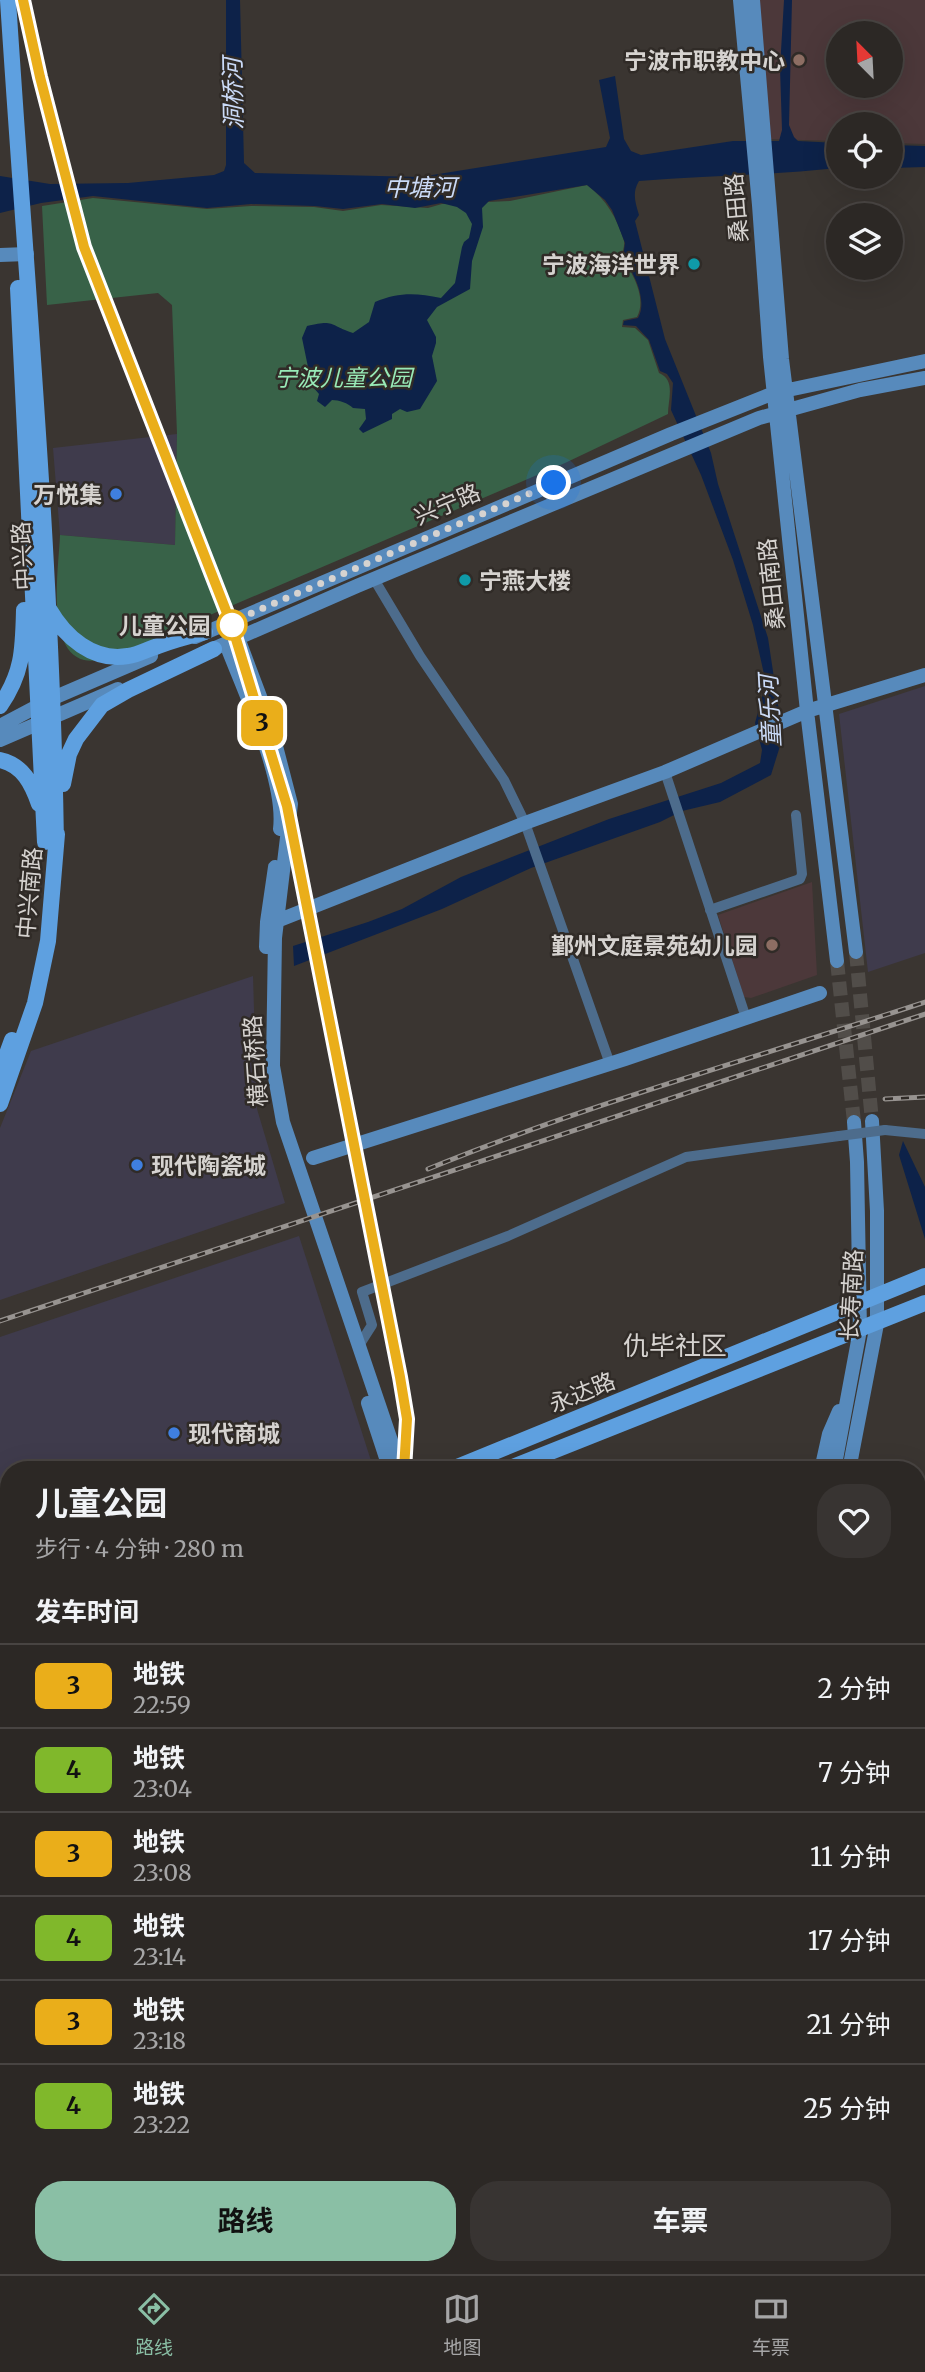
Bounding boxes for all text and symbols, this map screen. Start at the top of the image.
north arrow [826,21,903,98]
map controls [826,21,903,280]
place label: 宁波市职教中心 [624,46,785,75]
marker: 宁波市职教中心 [791,52,807,68]
water label: 洞桥河 [217,54,249,130]
button: locate [826,112,903,189]
water label: 中塘河 [384,172,460,203]
street label: 桑田路 [719,172,753,244]
button: layers [826,203,903,280]
place label: 宁波海洋世界 [542,250,680,279]
marker: 宁波海洋世界 [686,256,702,272]
park label: 宁波儿童公园 [274,363,415,392]
your location [536,465,571,500]
street label: 兴宁路 [410,477,484,531]
place label: 万悦集 [33,480,102,509]
marker: 万悦集 [108,486,124,502]
street label: 中兴路 [6,521,38,591]
street label: 桑田南路 [752,537,790,631]
place label: 宁燕大楼 [479,566,571,595]
marker: 宁燕大楼 [457,572,473,588]
marker: 儿童公园 [217,610,247,640]
place label: 儿童公园 [119,611,211,640]
water label: 童乐河 [752,670,787,748]
line badge: 3 [239,700,285,746]
text: 3 [255,707,269,738]
street label: 中兴南路 [11,846,47,940]
place label: 鄞州文庭景苑幼儿园 [551,931,758,960]
marker: 鄞州文庭景苑幼儿园 [764,937,780,953]
street label: 横石桥路 [237,1014,273,1108]
place label: 现代陶瓷城 [151,1151,266,1180]
marker: 现代陶瓷城 [129,1157,145,1173]
street label: 长寿南路 [834,1248,868,1342]
district label: 仇毕社区 [623,1329,727,1362]
street label: 永达路 [545,1366,619,1418]
place label: 现代商城 [188,1419,280,1448]
marker: 现代商城 [166,1425,182,1441]
text: 儿童公园 [35,1483,167,1524]
button: heart [817,1484,891,1558]
text: 步行 · 4 分钟 · 280 m [35,1534,244,1563]
text: 发车时间 [35,1595,139,1628]
text: 地铁 [133,1657,185,1690]
text: 3 [67,1670,80,1701]
text: 2 分钟 [817,1672,891,1705]
text: 22:59 [133,1690,191,1719]
text: 地铁 [133,1741,185,1774]
text: 4 [66,1754,81,1785]
text: 7 分钟 [818,1756,891,1789]
text: 23:04 [133,1774,192,1803]
text: 地铁 [133,1825,185,1858]
text: 3 [67,1838,80,1869]
text: 11 分钟 [810,1840,891,1873]
text: 23:08 [133,1858,192,1887]
text: 地铁 [133,1909,185,1942]
text: 4 [66,1922,81,1953]
text: 17 分钟 [808,1924,891,1957]
text: 23:14 [133,1942,186,1971]
text: 地铁 [133,1993,185,2026]
text: 3 [67,2006,80,2037]
text: 21 分钟 [806,2008,891,2041]
text: 23:18 [133,2026,186,2055]
text: 地铁 [133,2077,185,2110]
text: 4 [66,2090,81,2121]
text: 25 分钟 [803,2092,891,2125]
text: 23:22 [133,2110,190,2139]
button: 路线 [35,2181,456,2261]
button: 车票 [470,2181,891,2261]
tab: 路线 [135,2290,173,2359]
tab: 地图 [443,2290,482,2359]
tab: 车票 [752,2290,790,2359]

